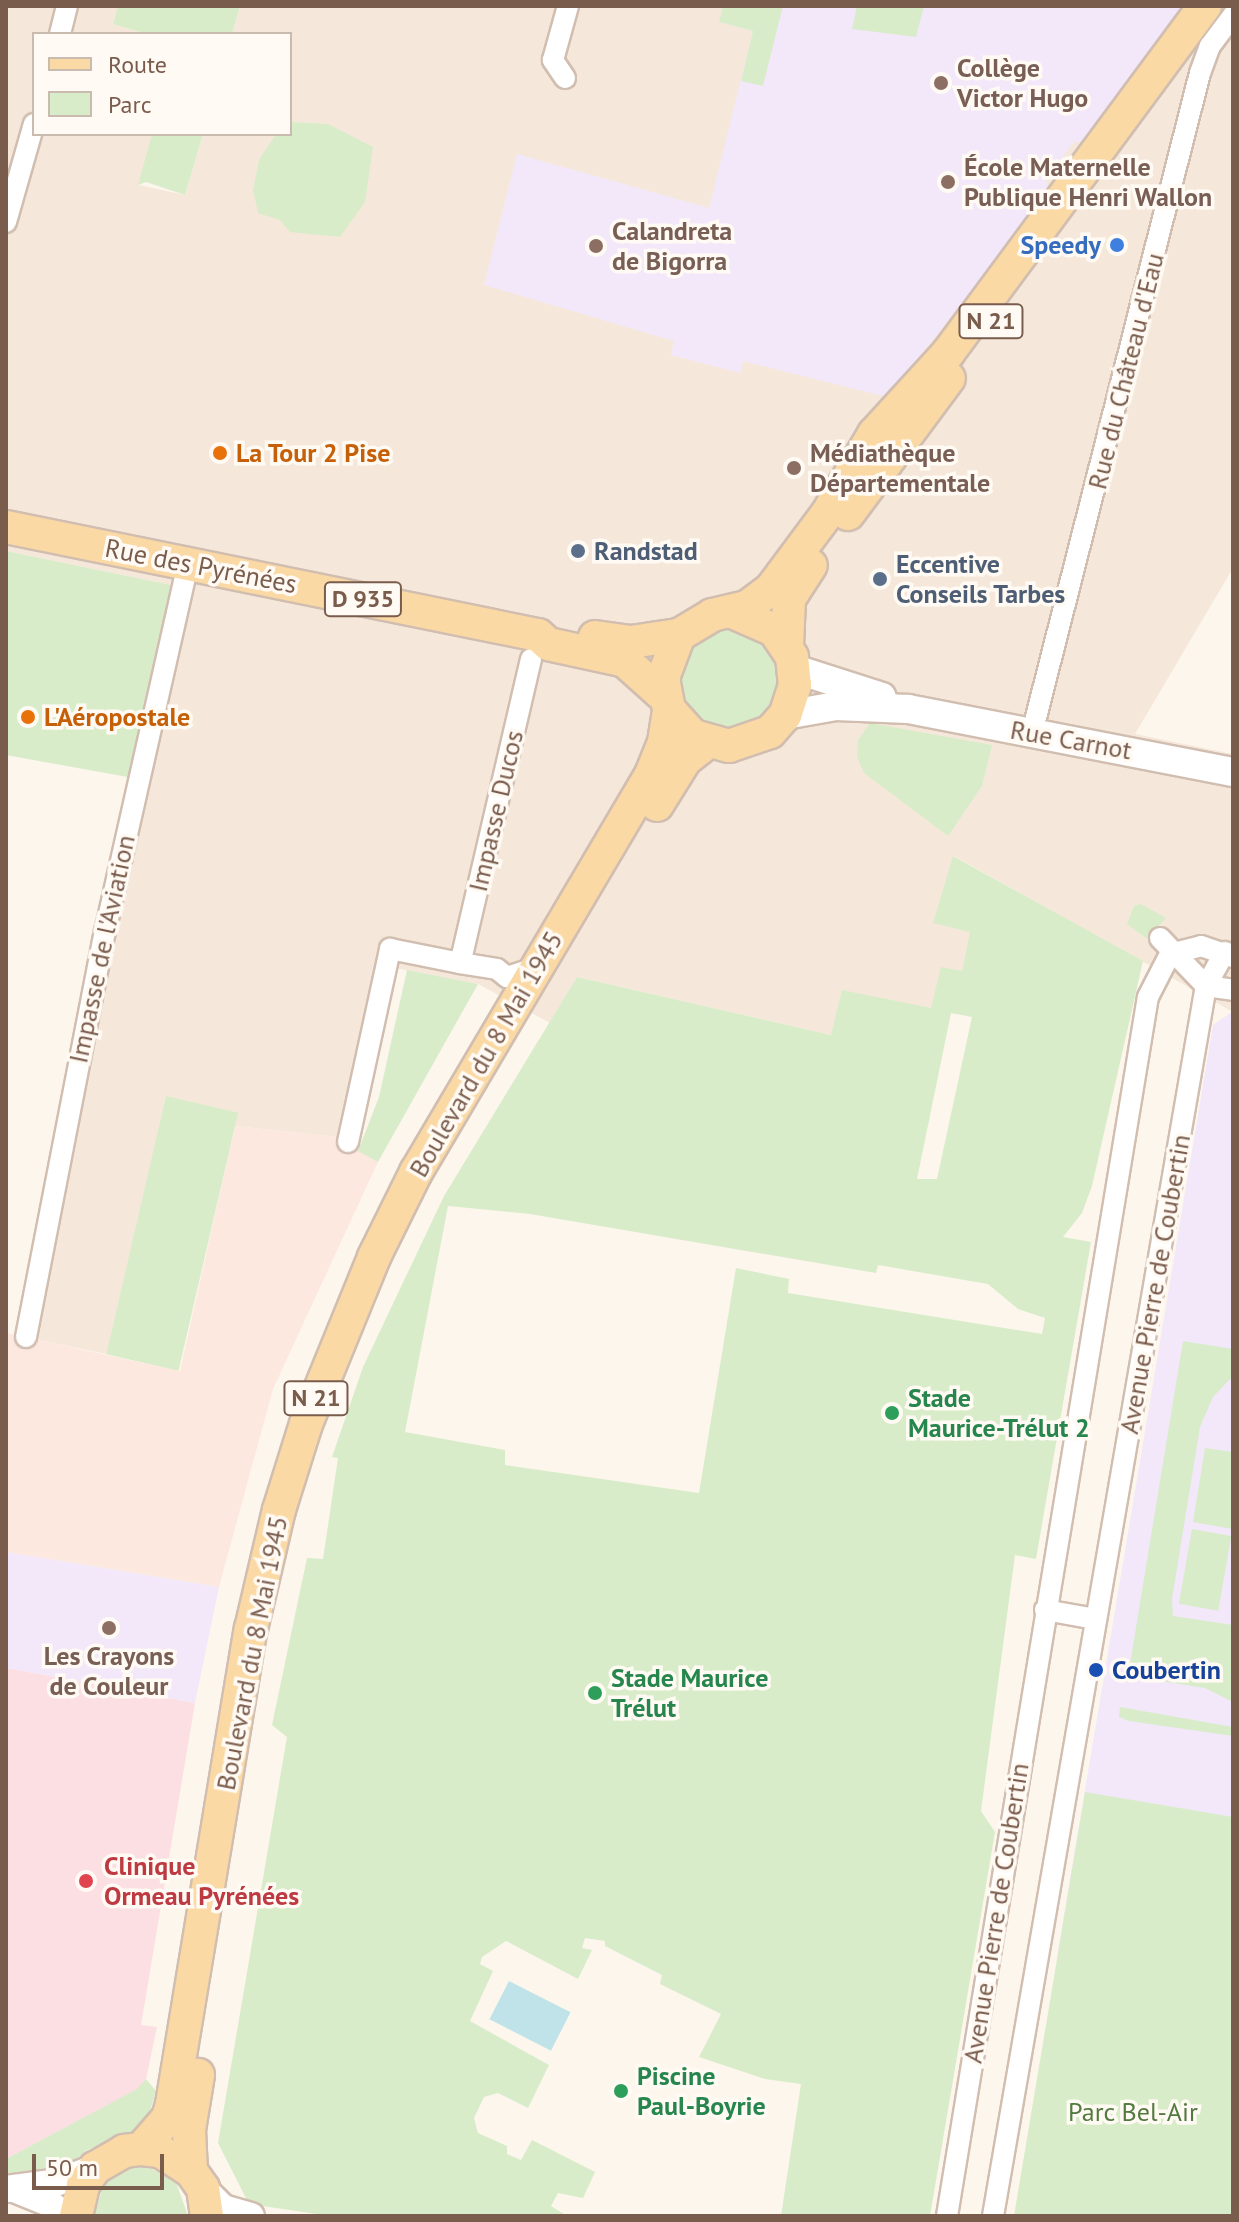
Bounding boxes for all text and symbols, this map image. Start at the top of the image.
legend [32,32,292,136]
text: Route [108,49,167,80]
place label: Collège Victor Hugo [957,52,1088,114]
marker: Collège Victor Hugo [932,74,950,92]
text: Parc [108,89,151,120]
place label: École Maternelle Publique Henri Wallon [964,151,1213,212]
marker: École Maternelle Publique Henri Wallon [939,173,957,191]
place label: Calandreta de Bigorra [612,215,732,276]
place label: Speedy [1020,229,1101,261]
marker: Speedy [1108,236,1126,254]
marker: Calandreta de Bigorra [587,237,605,255]
street label: Rue du Château d'Eau [1082,250,1170,492]
road number: N 21 [957,301,1025,341]
place label: La Tour 2 Pise [236,437,391,469]
place label: Médiathèque Départementale [810,437,990,498]
marker: La Tour 2 Pise [211,444,229,462]
marker: Médiathèque Départementale [785,459,803,477]
street label: Rue des Pyrénées [103,532,299,600]
place label: Randstad [594,535,698,567]
marker: Randstad [569,542,587,560]
place label: Eccentive Conseils Tarbes [896,548,1066,610]
marker: Eccentive Conseils Tarbes [871,570,889,588]
road number: D 935 [323,579,403,619]
place label: L'Aéropostale [44,701,190,733]
marker: L'Aéropostale [19,708,37,726]
street label: Rue Carnot [1008,714,1134,766]
street label: Impasse Ducos [462,727,530,895]
street label: Impasse de l'Aviation [63,832,141,1066]
street label: Boulevard du 8 Mai 1945 [403,926,569,1182]
street label: Avenue Pierre de Coubertin [1113,1132,1197,1436]
road number: N 21 [282,1378,350,1418]
place label: Stade Maurice-Trélut 2 [908,1382,1090,1444]
marker: Stade Maurice-Trélut 2 [883,1404,901,1422]
street label: Boulevard du 8 Mai 1945 [210,1513,294,1793]
marker: Les Crayons de Couleur [100,1619,118,1637]
place label: Les Crayons de Couleur [44,1640,174,1702]
place label: Coubertin [1112,1654,1221,1686]
marker: Coubertin [1087,1661,1105,1679]
place label: Stade Maurice Trélut [611,1662,768,1724]
marker: Stade Maurice Trélut [586,1684,604,1702]
street label: Avenue Pierre de Coubertin [957,1761,1035,2065]
place label: Clinique Ormeau Pyrénées [104,1850,299,1912]
marker: Clinique Ormeau Pyrénées [75,1870,97,1892]
place label: Piscine Paul-Boyrie [637,2060,766,2122]
marker: Piscine Paul-Boyrie [612,2082,630,2100]
park label: Parc Bel-Air [1068,2096,1198,2128]
scale bar [36,2138,168,2188]
text: 50 m [46,2152,98,2183]

